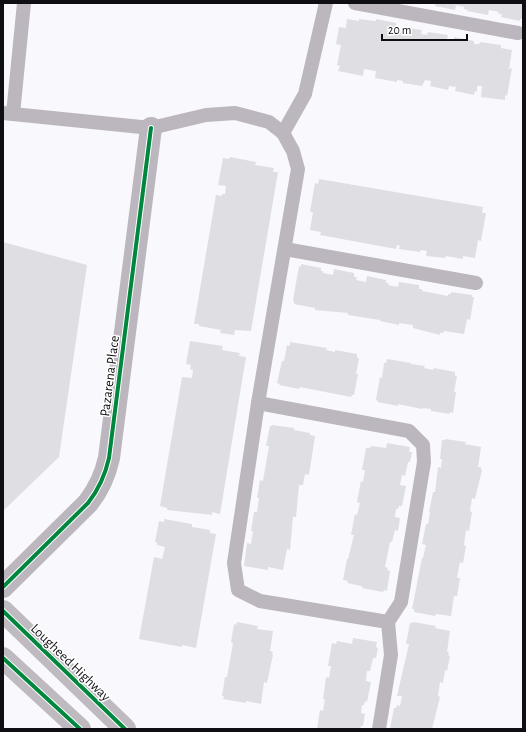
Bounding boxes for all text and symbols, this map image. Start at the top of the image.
scale bar [382,16,467,42]
text: 20 m [388,24,411,36]
street label: Pazarena Place [98,335,122,417]
street label: Lougheed Highway [28,621,113,704]

